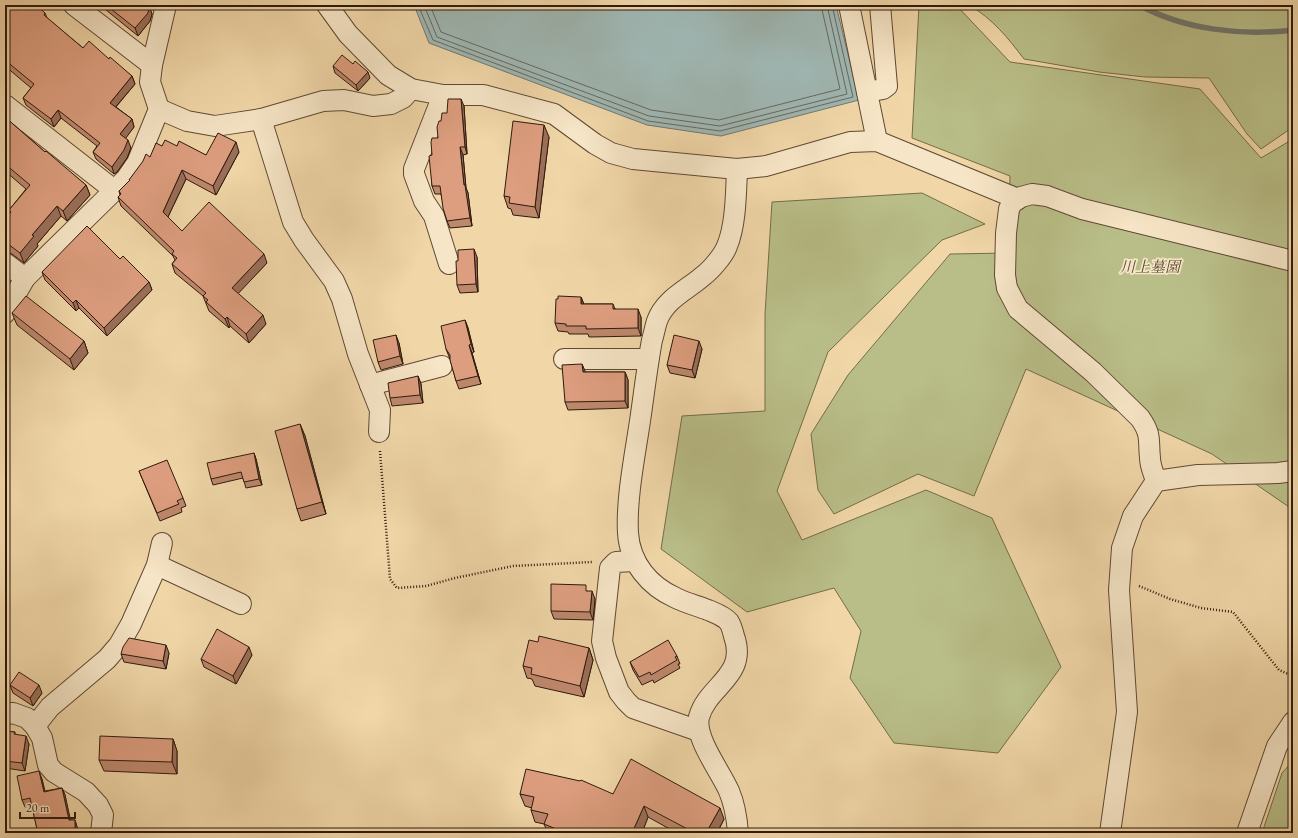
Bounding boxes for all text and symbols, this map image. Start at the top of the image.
park label: 川上墓園 [1120,257,1183,276]
scale bar [20,794,75,820]
text: 20 m [26,800,50,816]

